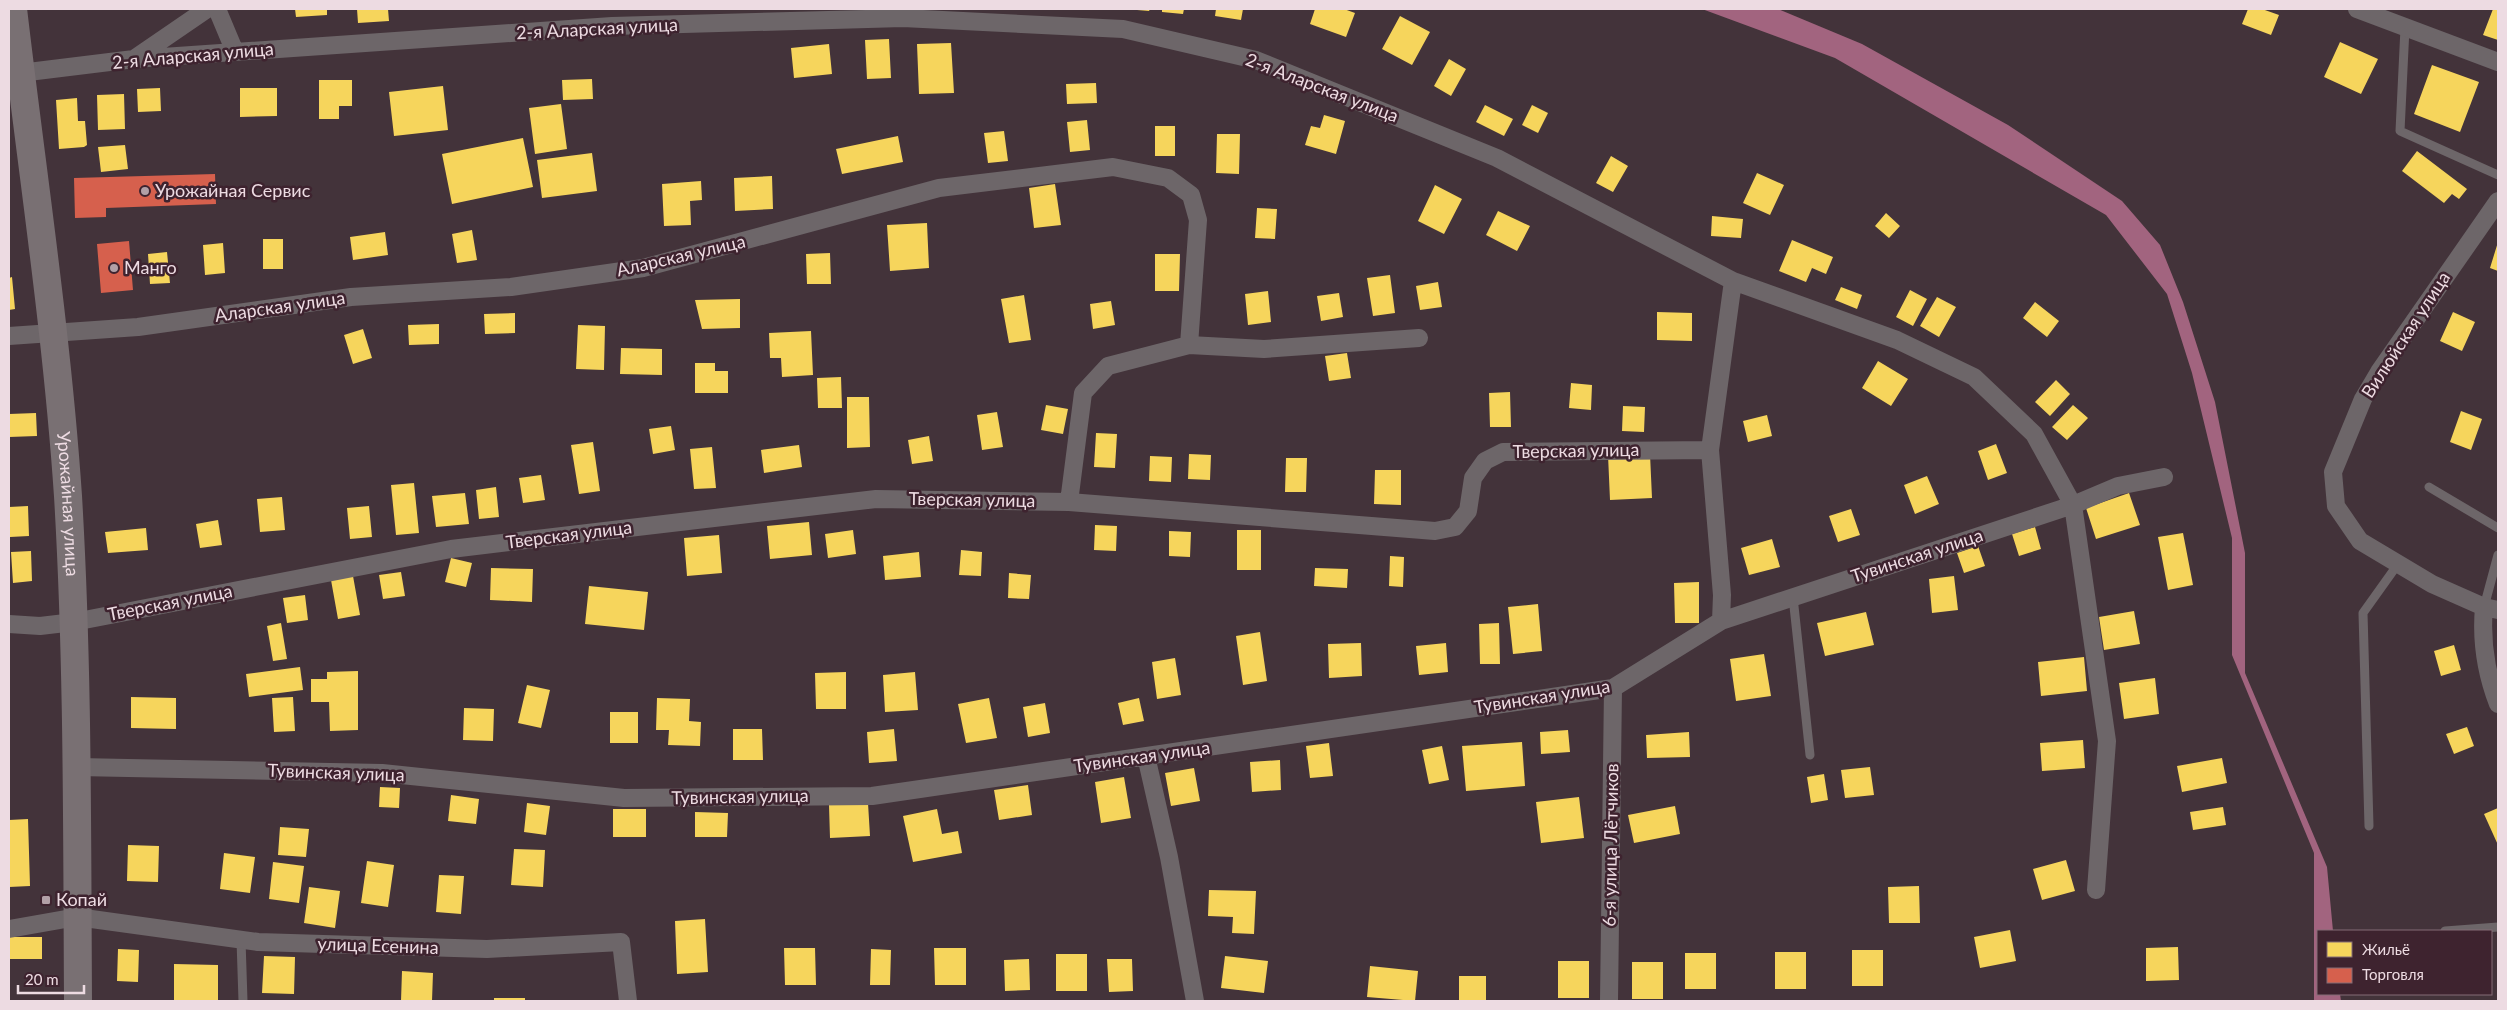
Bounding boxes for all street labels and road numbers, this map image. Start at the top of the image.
street label: 2-я Аларская улица [515,13,678,43]
street label: 2-я Аларская улица [111,37,275,73]
street label: 2-я Аларская улица [1243,48,1402,126]
street label: Аларская улица [614,230,747,281]
street label: Вилюйская улица [2356,267,2454,402]
street label: Аларская улица [213,286,346,326]
street label: Урожайная улица [53,430,84,577]
street label: Тверская улица [1512,438,1640,462]
street label: Тверская улица [908,487,1036,511]
street label: Тверская улица [505,515,633,553]
street label: Тувинская улица [1848,523,1985,587]
street label: Тверская улица [106,579,234,625]
street label: Тувинская улица [1472,674,1611,718]
street label: Тувинская улица [1072,736,1211,776]
street label: Тувинская улица [267,759,405,785]
street label: 6-я улица Лётчиков [1598,763,1622,927]
street label: Тувинская улица [671,784,809,808]
street label: улица Есенина [317,932,439,958]

